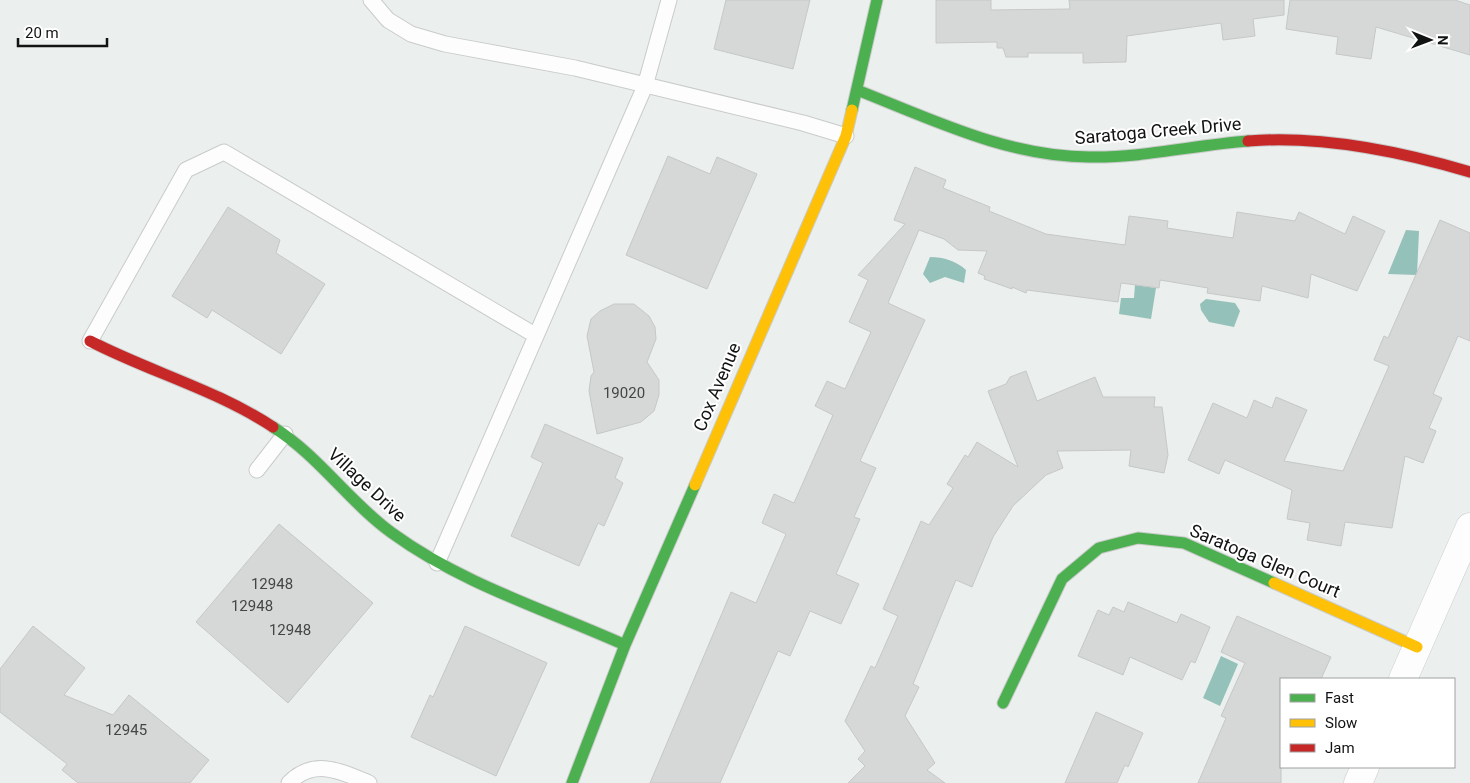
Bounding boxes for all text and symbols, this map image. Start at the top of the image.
scale bar [18,15,106,47]
north arrow [1405,15,1455,65]
text: 20 m [25,24,59,42]
text: N [1435,35,1451,45]
street label: Saratoga Creek Drive [1074,113,1242,148]
street label: Cox Avenue [688,339,745,434]
house number: 19020 [603,384,645,402]
street label: Village Drive [324,443,411,526]
street label: Saratoga Glen Court [1187,519,1344,602]
house number: 12948 [251,575,293,593]
house number: 12948 [231,597,273,615]
house number: 12948 [269,621,311,639]
legend [1280,678,1455,768]
text: Fast [1325,689,1354,707]
text: Slow [1325,714,1357,732]
house number: 12945 [105,721,147,739]
text: Jam [1325,739,1355,757]

